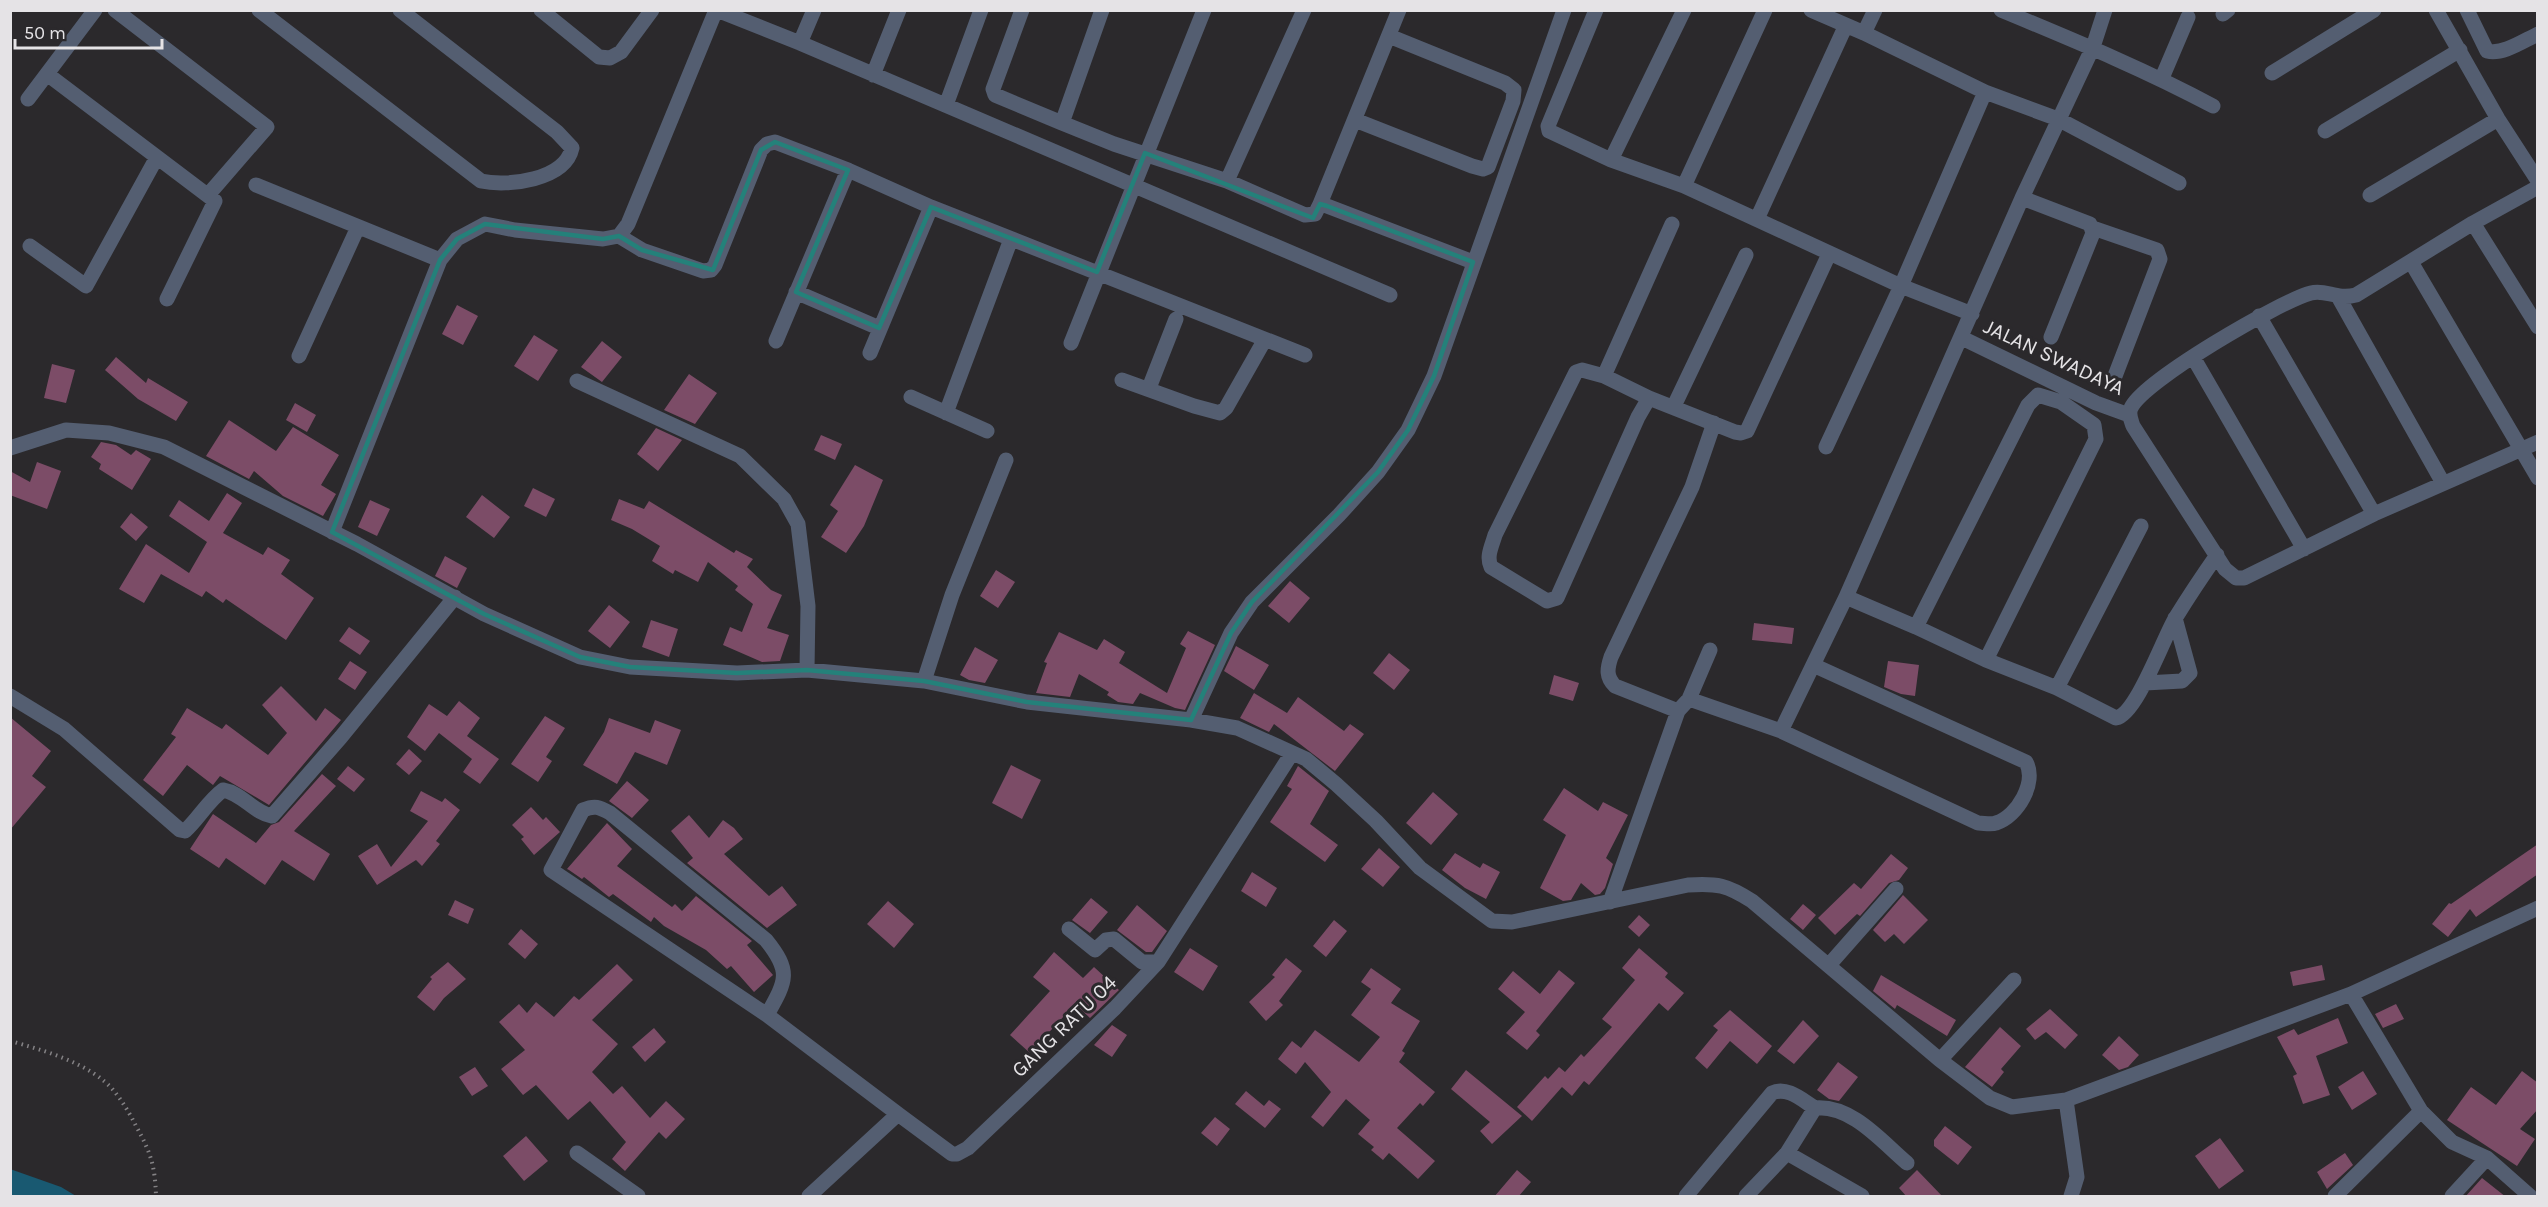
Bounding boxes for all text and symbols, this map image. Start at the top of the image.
scale bar [15,12,162,50]
text: 50 m [24,22,66,44]
street label: JALAN SWADAYA [1980,314,2128,400]
street label: GANG RATU 04 [1007,970,1121,1082]

